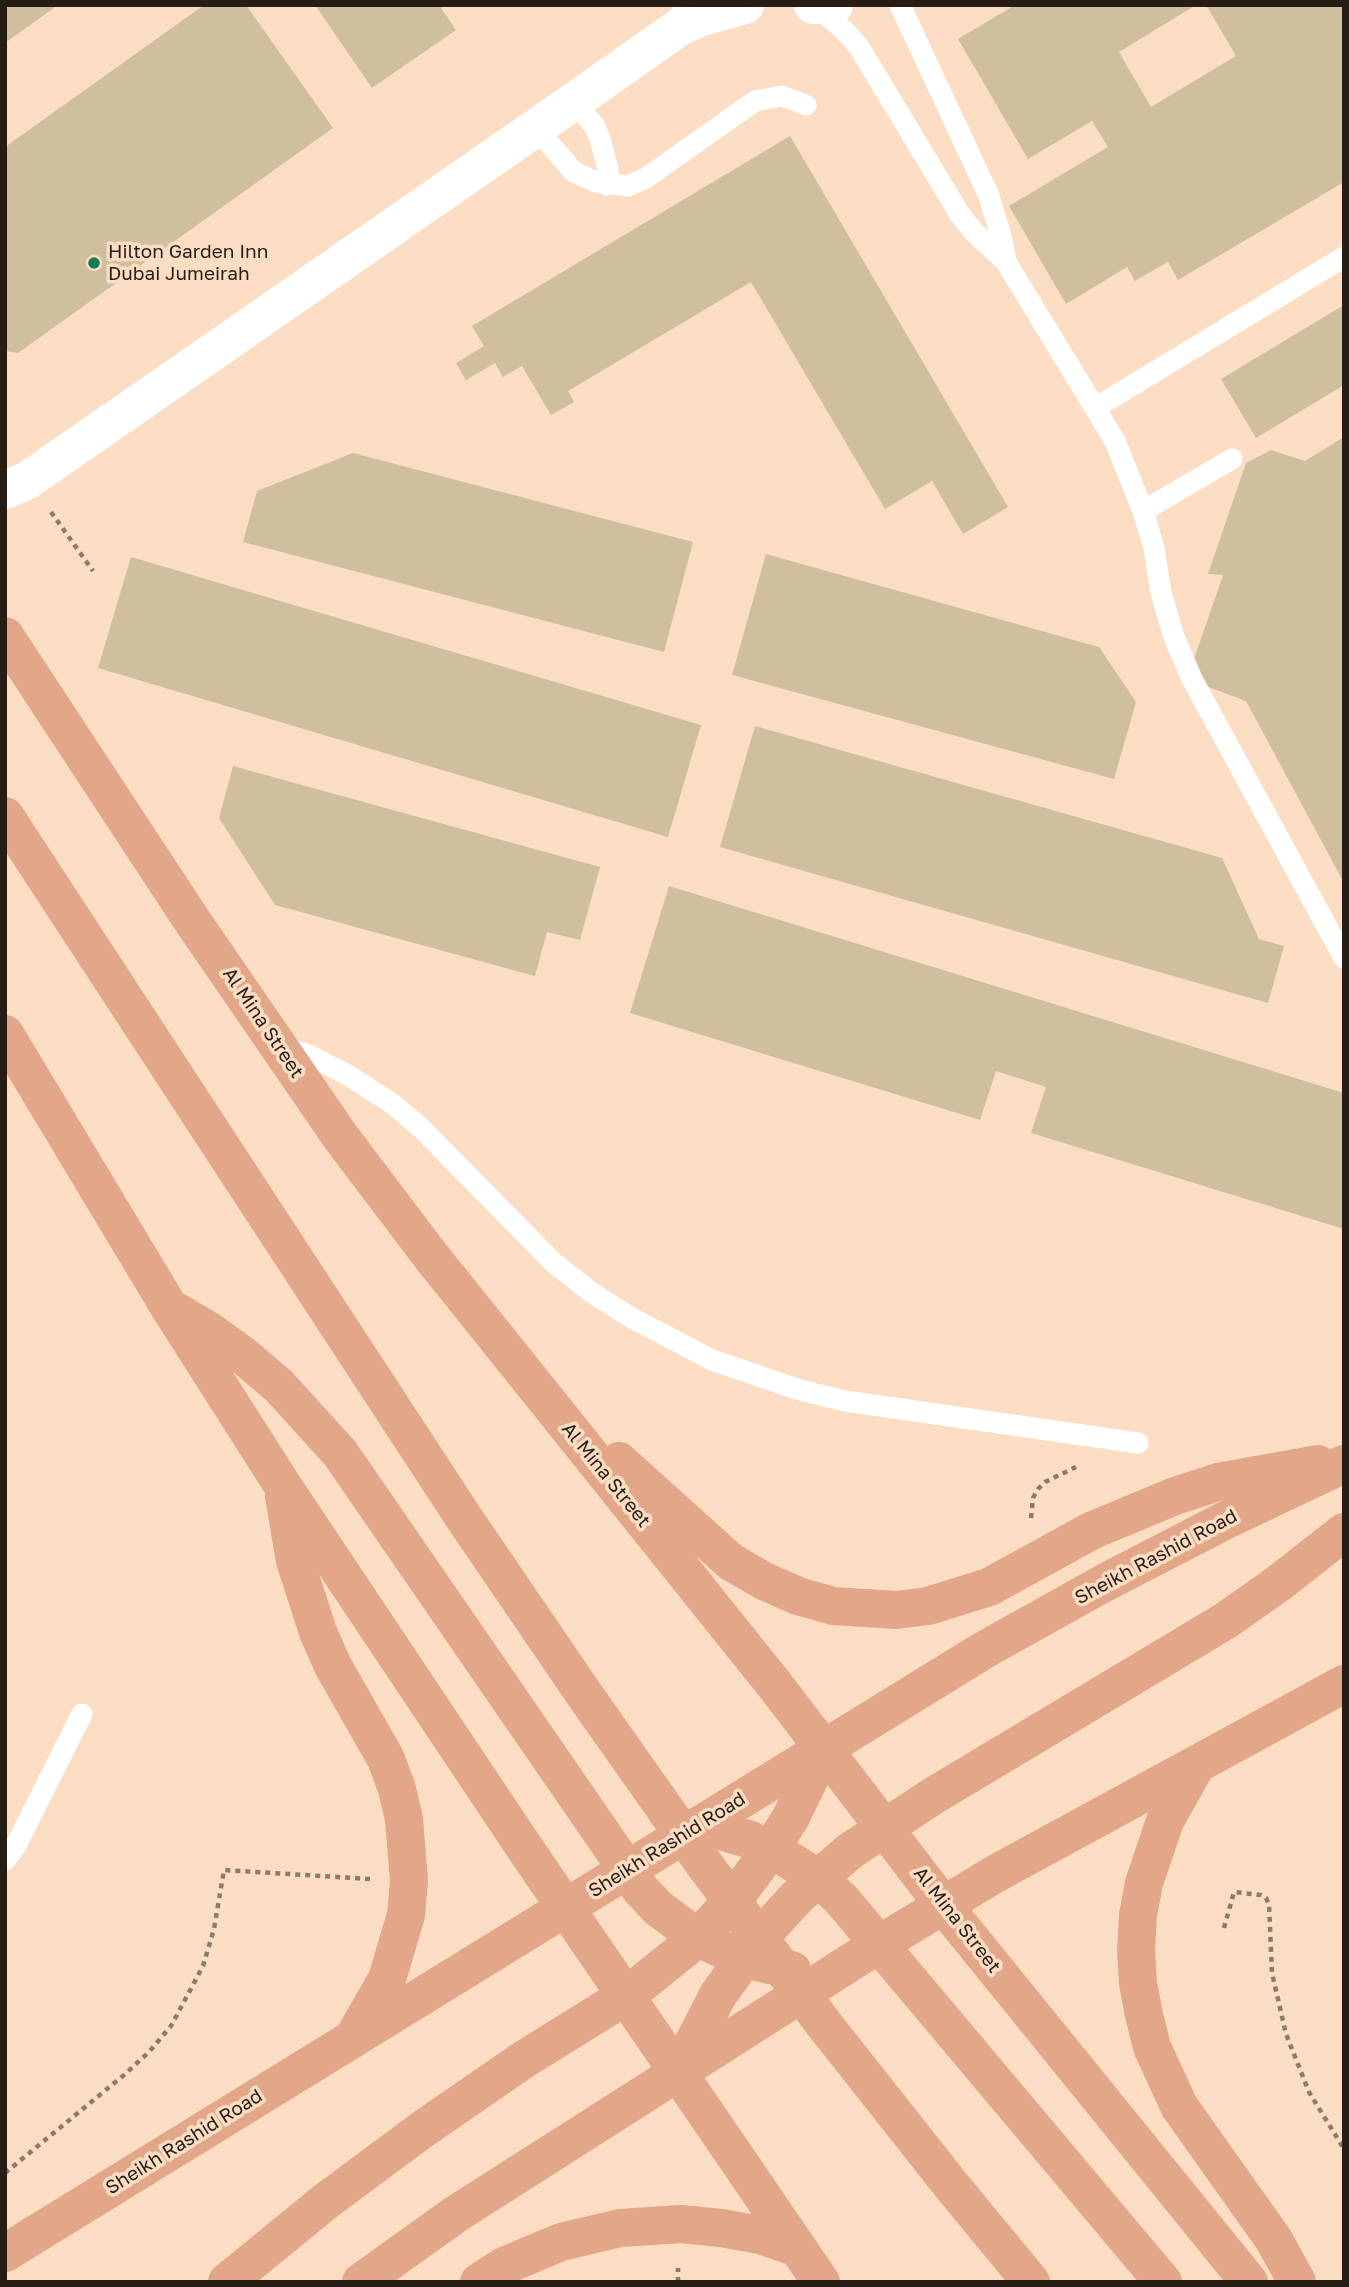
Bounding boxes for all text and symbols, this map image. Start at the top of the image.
place label: Hilton Garden Inn Dubai Jumeirah [108,241,268,285]
marker: Hilton Garden Inn Dubai Jumeirah [86,255,102,271]
street label: Al Mina Street [218,964,308,1082]
street label: Al Mina Street [557,1418,655,1532]
street label: Sheikh Rashid Road [1071,1505,1241,1609]
street label: Sheikh Rashid Road [584,1788,750,1902]
street label: Al Mina Street [909,1863,1005,1977]
street label: Sheikh Rashid Road [101,2085,267,2199]

